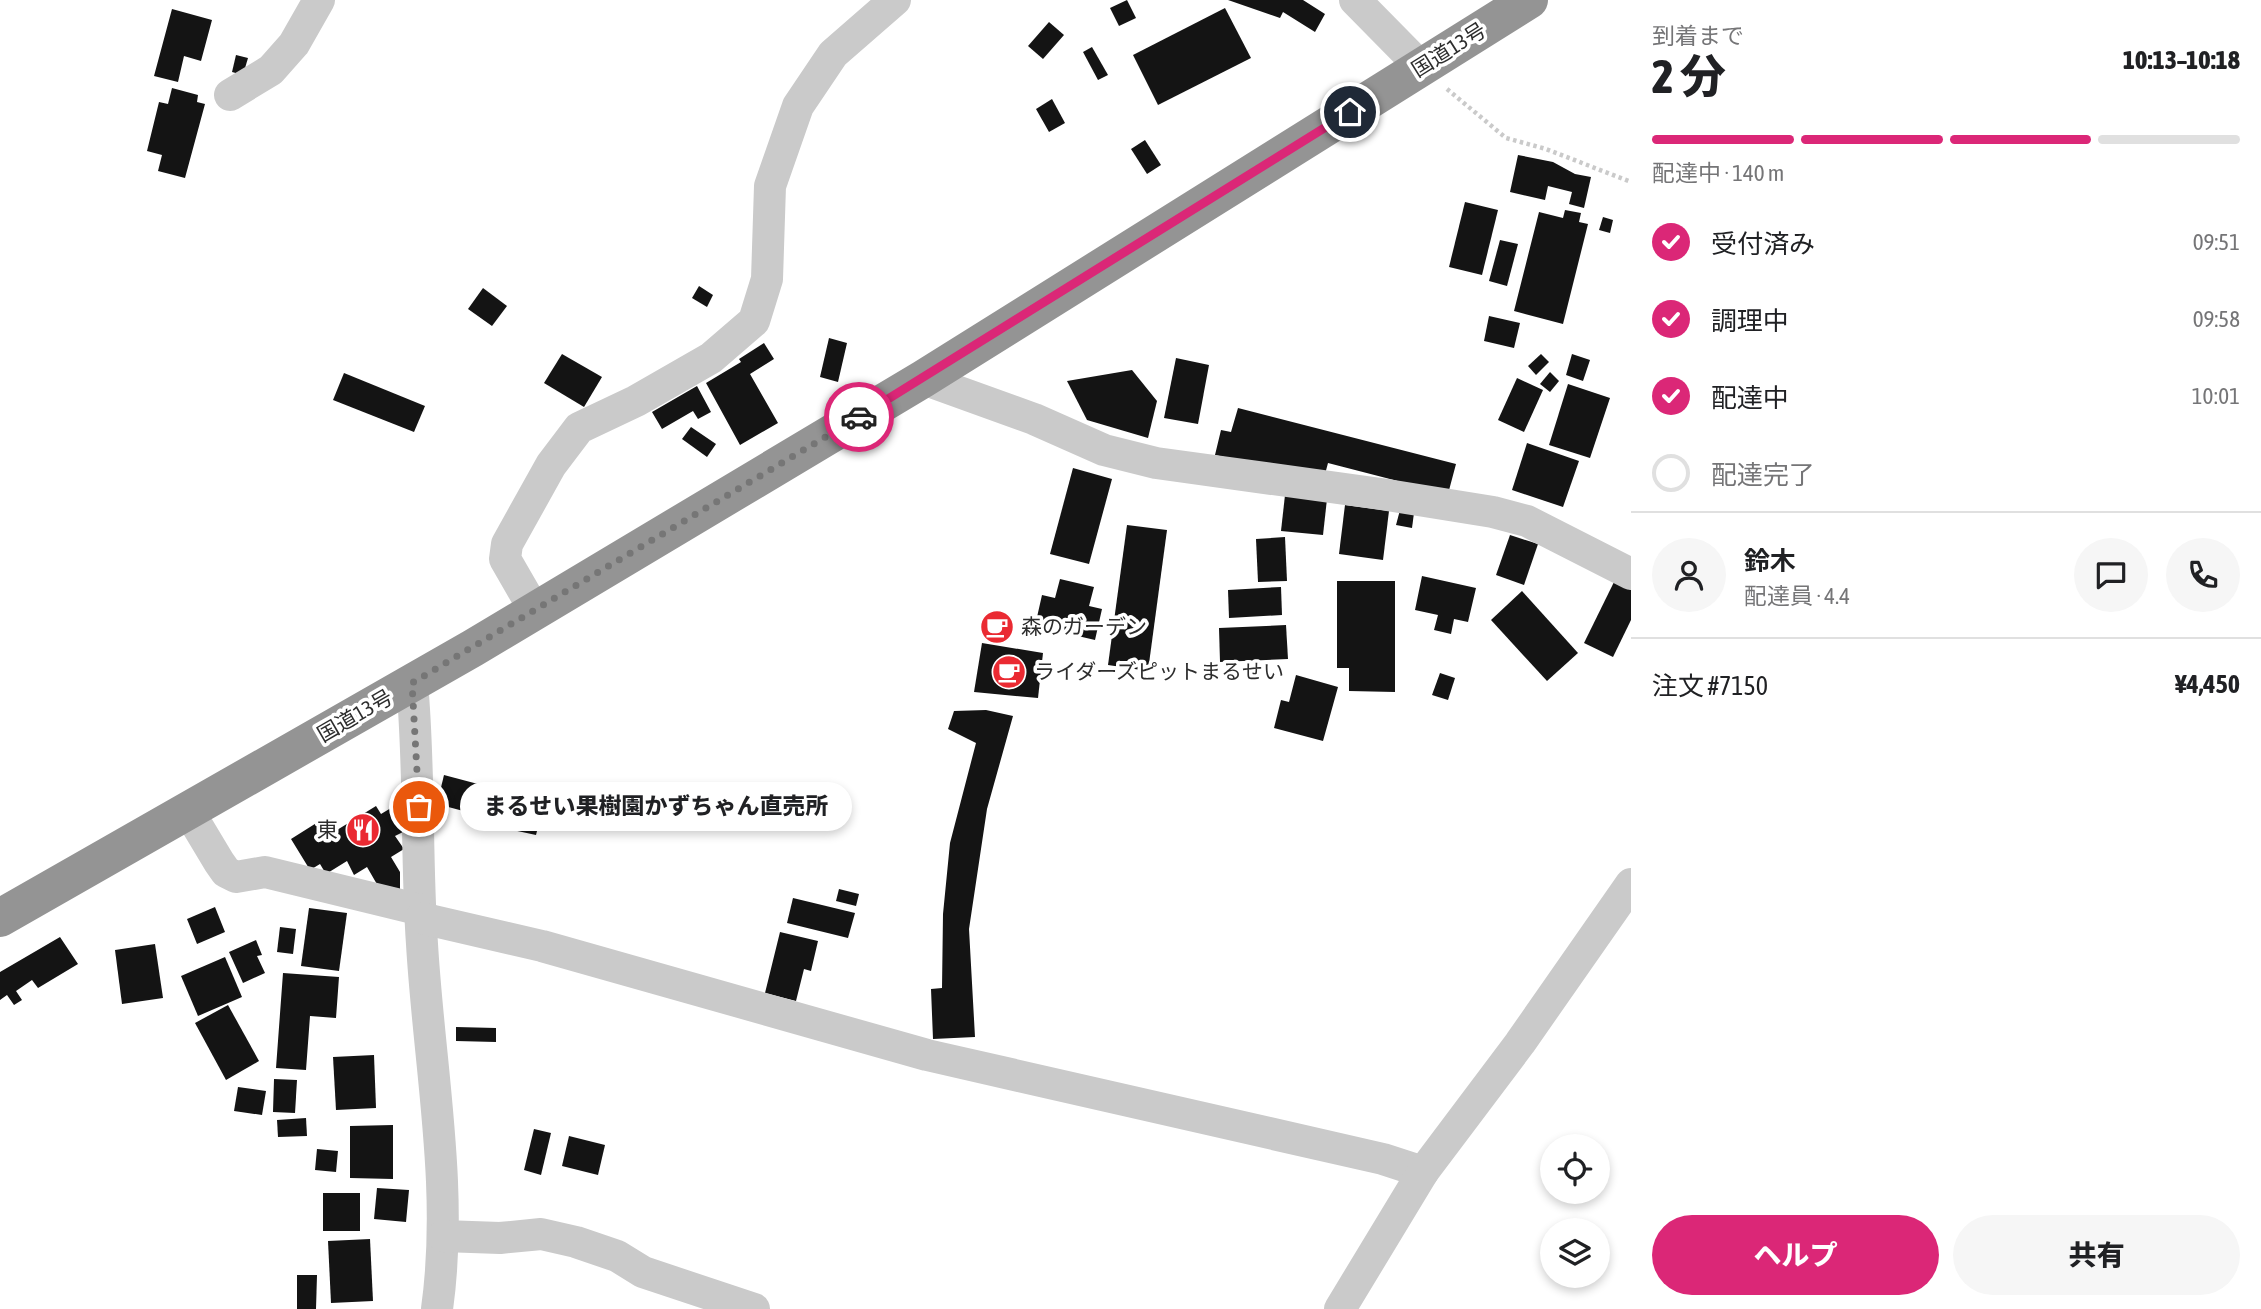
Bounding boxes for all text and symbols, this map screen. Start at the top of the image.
street label: 国道13号 [1407,17,1490,81]
text: 到着まで [1652,23,1744,49]
text: 10:13–10:18 [2123,45,2240,75]
text: 2 分 [1652,50,1726,103]
pin [1320,82,1380,142]
icon: home [1331,93,1369,131]
text: 配達中 · 140 m [1652,160,1784,186]
icon: check [1652,223,1690,261]
text: 受付済み [1711,229,1815,259]
text: 09:51 [2193,229,2240,255]
icon: check [1652,300,1690,338]
text: 調理中 [1711,306,1789,336]
text: 09:58 [2193,306,2240,332]
icon: check [1652,377,1690,415]
courier [824,382,894,452]
text: 配達中 [1711,383,1789,413]
text: 10:01 [2192,383,2240,409]
icon: car [840,398,878,436]
text: 配達完了 [1711,460,1815,490]
button: person [1652,538,1726,612]
button: chat [2074,538,2148,612]
button: phone [2166,538,2240,612]
text: 鈴木 [1744,546,1796,576]
text: 配達員 · 4.4 [1744,583,1850,609]
cafe icon: 森のガーデン [978,608,1016,646]
place label: 森のガーデン [1021,614,1147,638]
cafe icon: ライダーズピットまるせい [990,653,1028,691]
place label: ライダーズピットまるせい [1034,659,1284,683]
text: ¥4,450 [2175,669,2240,699]
text: 注文 #7150 [1652,671,1768,701]
street label: 国道13号 [313,684,396,746]
pin [389,777,449,837]
callout: まるせい果樹園かずちゃん直売所 [461,782,853,832]
icon: bag [400,788,438,826]
text: まるせい果樹園かずちゃん直売所 [484,793,829,819]
restaurant icon: 東 [344,811,382,849]
place label: 東 [317,817,338,841]
map controls [1540,1134,1610,1288]
button: locate [1540,1134,1610,1204]
button: ヘルプ [1652,1215,1939,1295]
button: 共有 [1953,1215,2240,1295]
button: layers [1540,1218,1610,1288]

